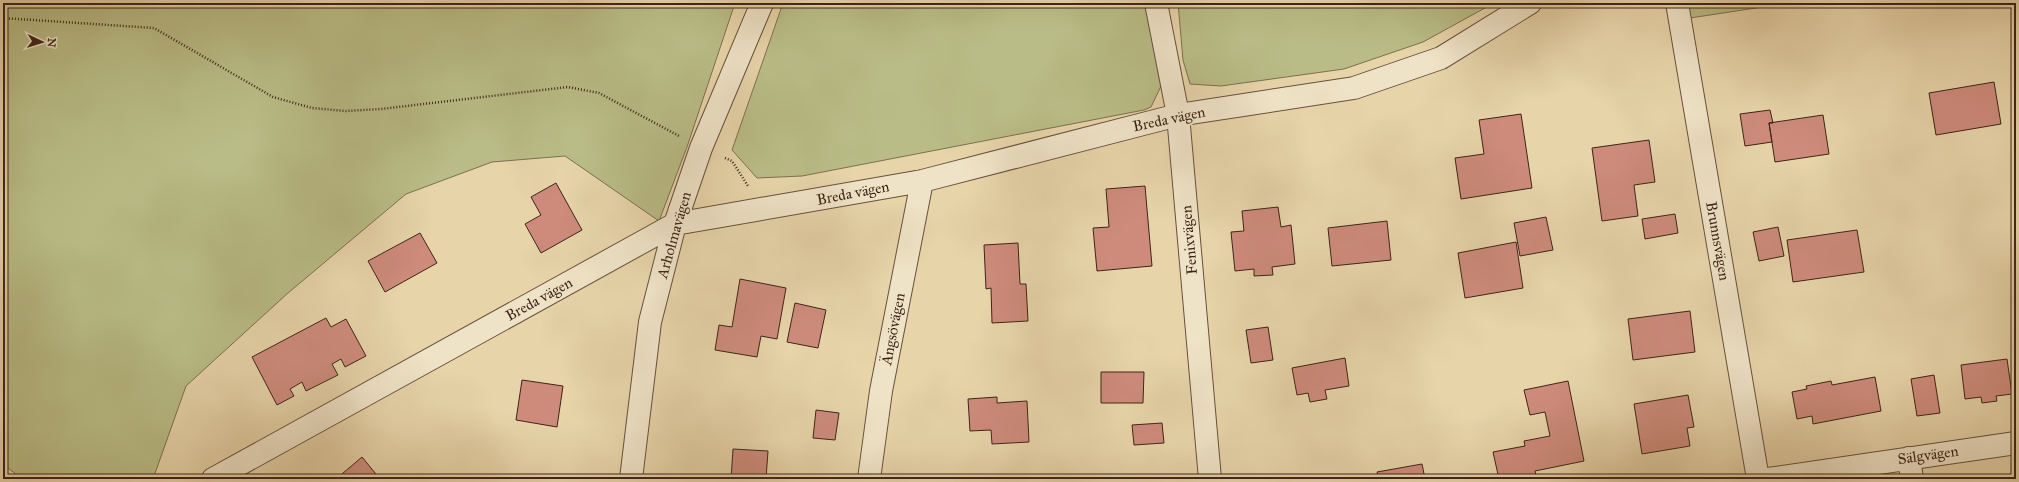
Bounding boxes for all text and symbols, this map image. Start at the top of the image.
north arrow [22,22,62,62]
text: N [45,38,58,48]
street label: Breda vägen [1131,103,1207,135]
street label: Breda vägen [815,177,891,209]
street label: Arholmavägen [653,190,695,281]
street label: Brunnsvägen [1702,200,1734,282]
street label: Fenixvägen [1177,205,1201,275]
street label: Breda vägen [502,273,576,325]
street label: Ängsövägen [877,291,909,368]
street label: Sälgvägen [1896,442,1960,468]

